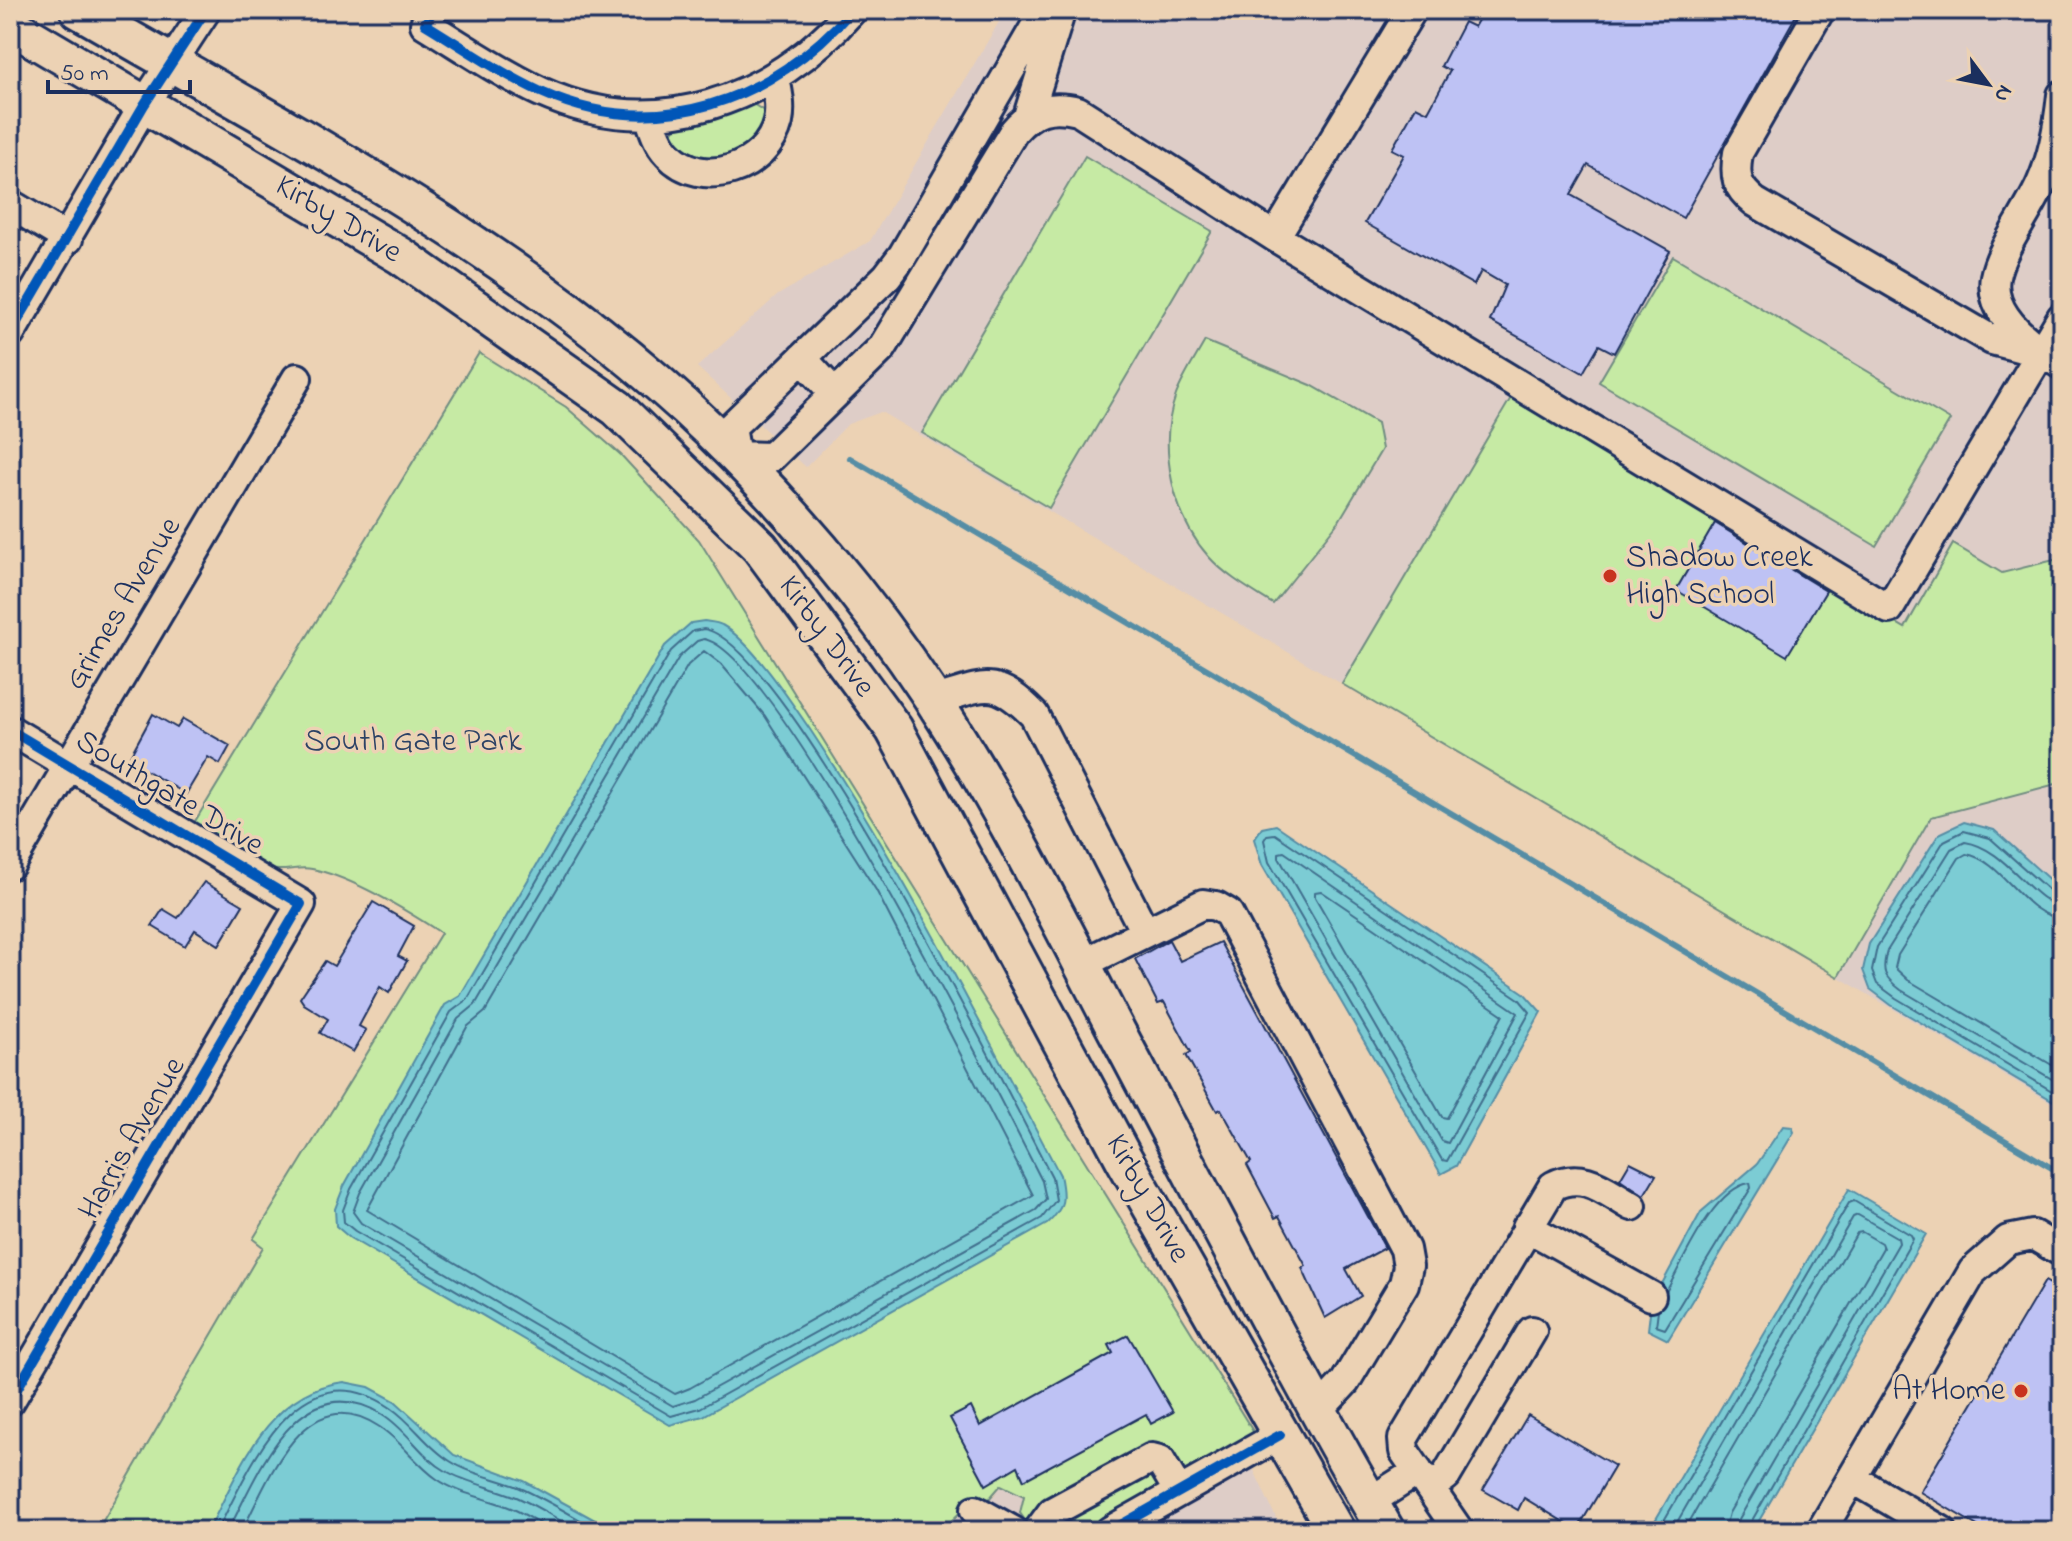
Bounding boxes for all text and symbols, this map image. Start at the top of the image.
scale bar [48,44,190,94]
north arrow [1948,44,2028,124]
text: 50 m [60,57,109,92]
text: N [1985,78,2020,108]
street label: Kirby Drive [266,164,411,277]
street label: Grimes Avenue [54,508,195,700]
place label: Shadow Creek High School [1626,535,1814,619]
street label: Kirby Drive [766,566,887,708]
marker: Shadow Creek High School [1601,567,1619,585]
street label: Southgate Drive [66,719,273,869]
park label: South Gate Park [304,719,523,766]
street label: Harris Avenue [67,1048,199,1229]
street label: Kirby Drive [1092,1126,1202,1272]
place label: At Home [1892,1368,2006,1415]
marker: At Home [2012,1382,2030,1400]

